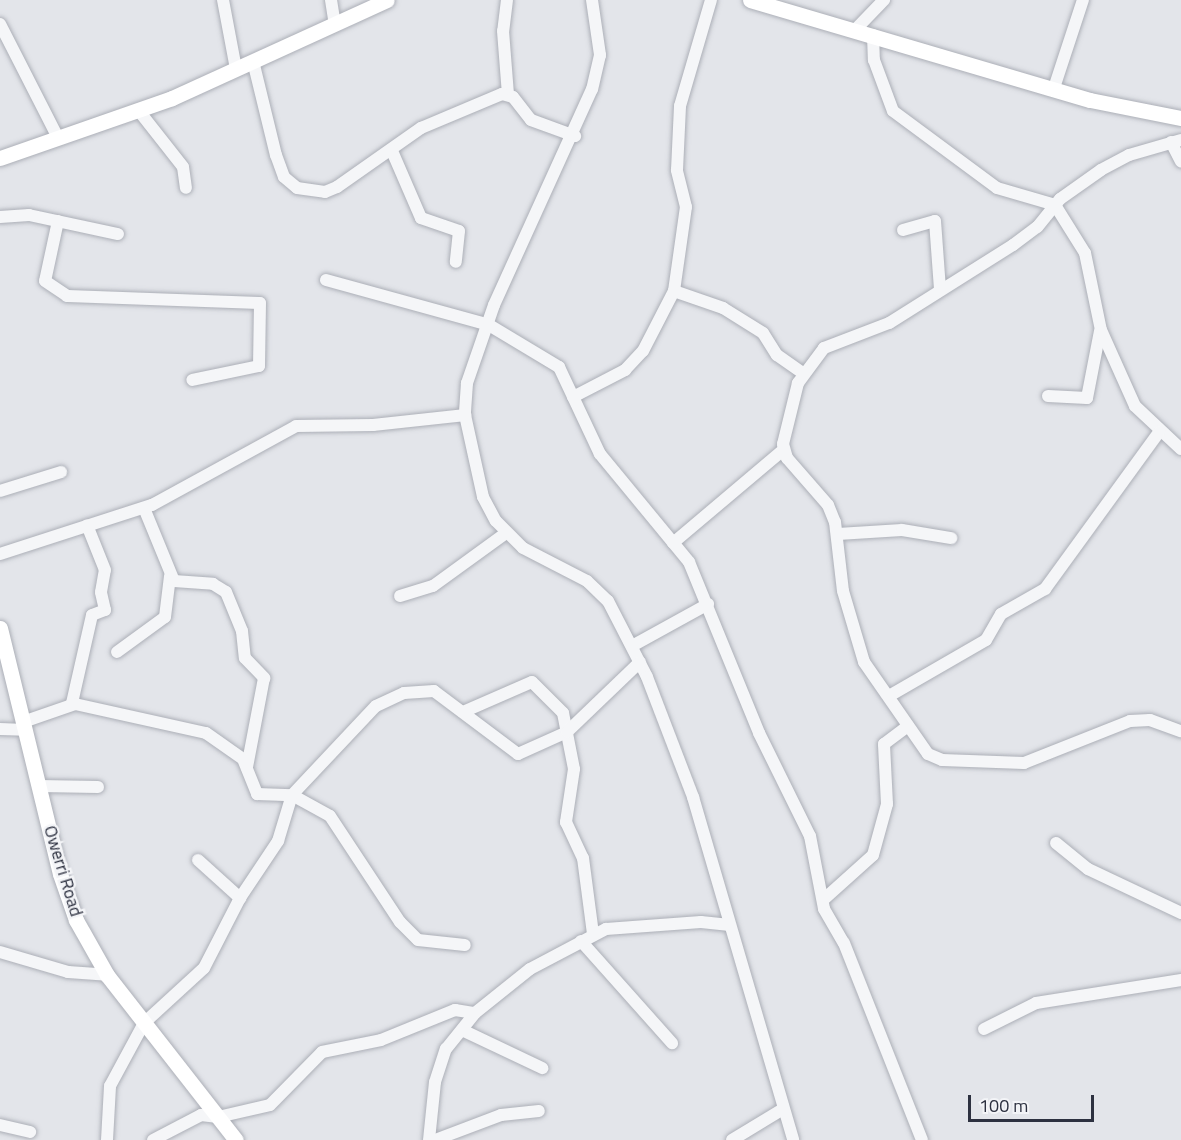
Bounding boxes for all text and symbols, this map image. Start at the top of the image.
street label: Owerri Road [39,823,87,919]
scale bar [971,1083,1097,1121]
text: 100 m [979,1092,1028,1119]

